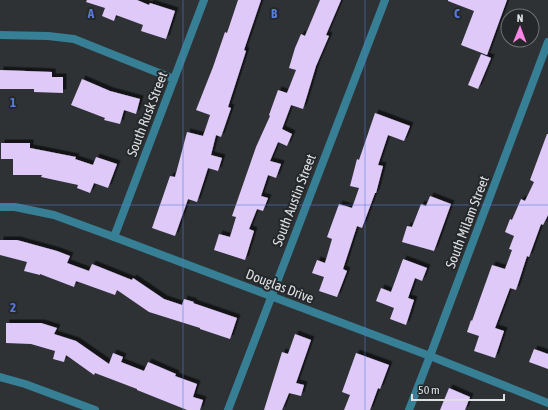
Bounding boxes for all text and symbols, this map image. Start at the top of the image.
text: A [87,6,95,21]
text: B [271,6,278,21]
text: C [454,6,460,21]
north arrow [500,8,540,48]
text: N [517,12,524,24]
street label: South Rusk Street [123,69,171,159]
text: 1 [10,95,16,110]
street label: South Austin Street [269,152,319,248]
street label: South Milam Street [442,174,492,270]
street label: Douglas Drive [244,266,316,306]
text: 2 [10,300,16,315]
scale bar [412,376,504,402]
text: 50 m [418,383,440,397]

